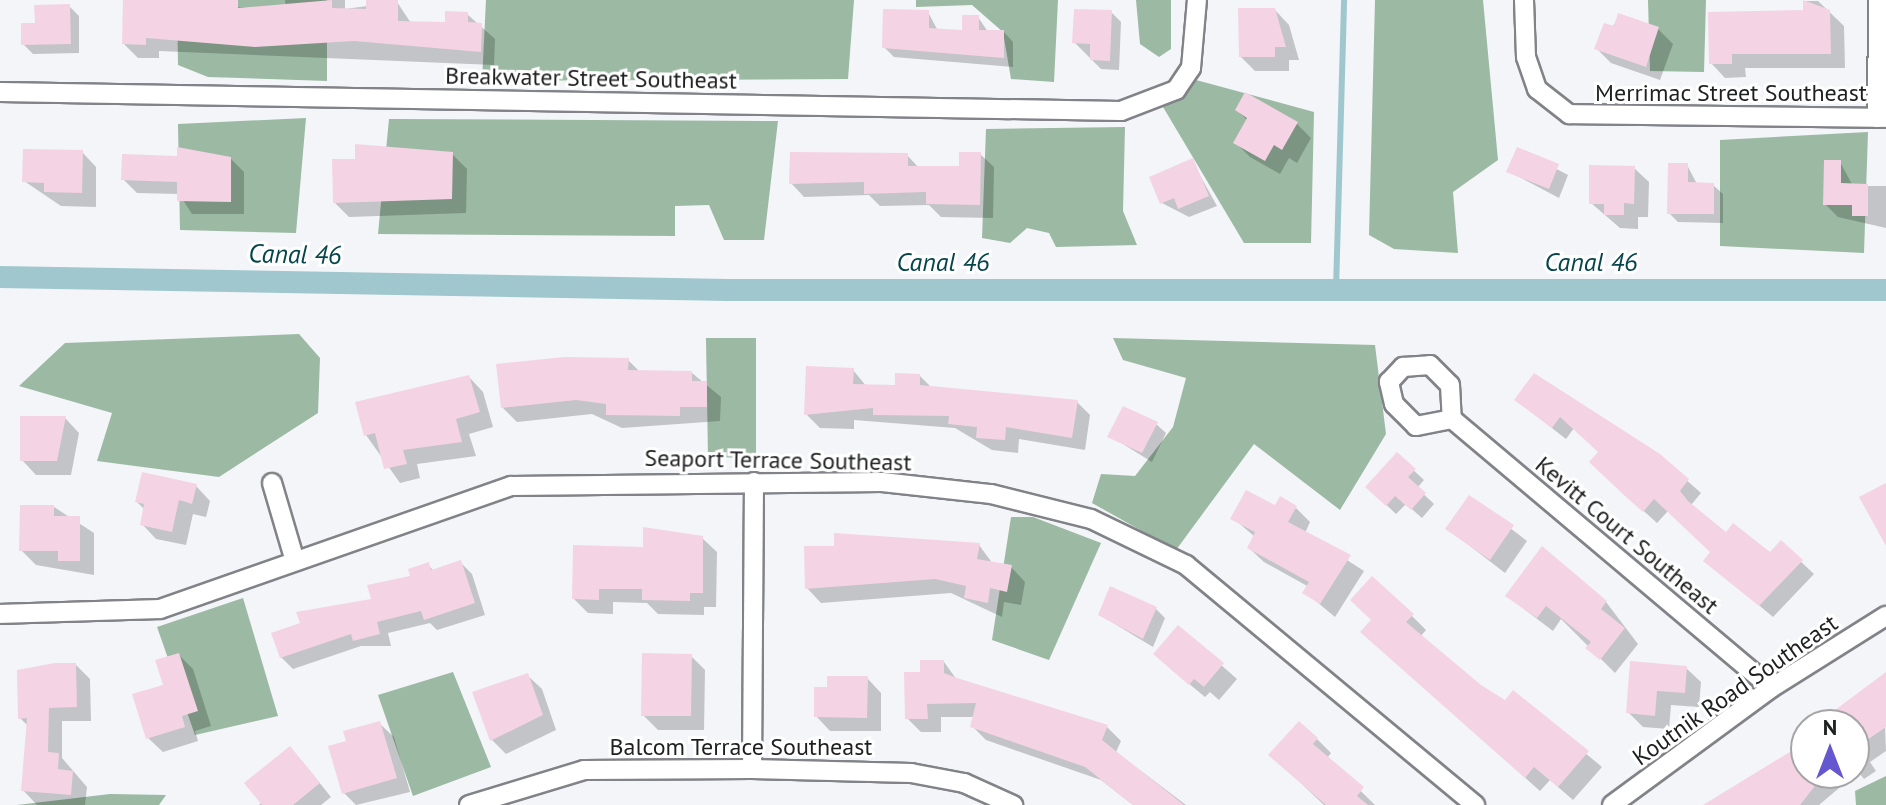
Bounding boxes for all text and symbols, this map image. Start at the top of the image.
street label: Breakwater Street Southeast [445,61,737,95]
street label: Merrimac Street Southeast [1595,79,1867,107]
water label: Canal 46 [248,238,342,270]
water label: Canal 46 [896,246,990,278]
water label: Canal 46 [1544,246,1638,278]
street label: Seaport Terrace Southeast [644,443,912,477]
street label: Kevitt Court Southeast [1530,450,1724,620]
street label: Koutnik Road Southeast [1627,608,1843,772]
north arrow [1790,709,1870,789]
text: N [1823,713,1837,741]
street label: Balcom Terrace Southeast [609,733,873,761]

